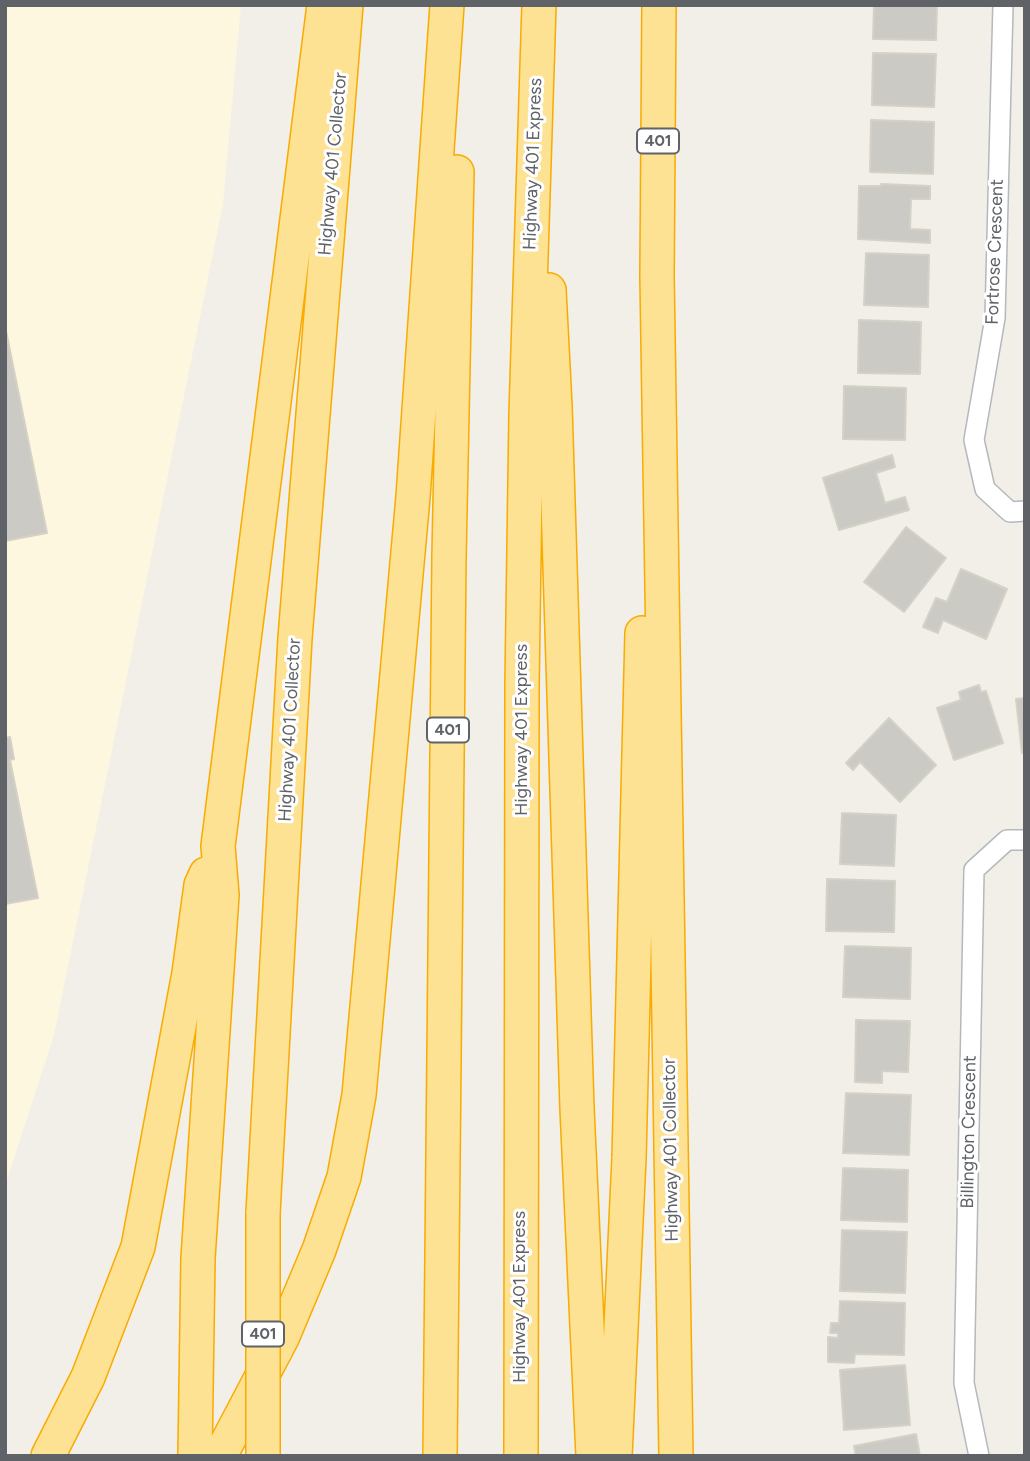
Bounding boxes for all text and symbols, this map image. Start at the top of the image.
street label: Highway 401 Collector [314,72,352,256]
street label: Highway 401 Express [519,78,547,250]
road number: 401 [637,128,679,154]
street label: Fortrose Crescent [982,179,1008,325]
street label: Highway 401 Collector [274,638,306,822]
street label: Highway 401 Express [511,644,533,816]
road number: 401 [427,718,469,743]
street label: Billington Crescent [957,1055,981,1209]
street label: Highway 401 Collector [659,1058,683,1242]
street label: Highway 401 Express [509,1211,531,1383]
road number: 401 [242,1322,284,1346]

